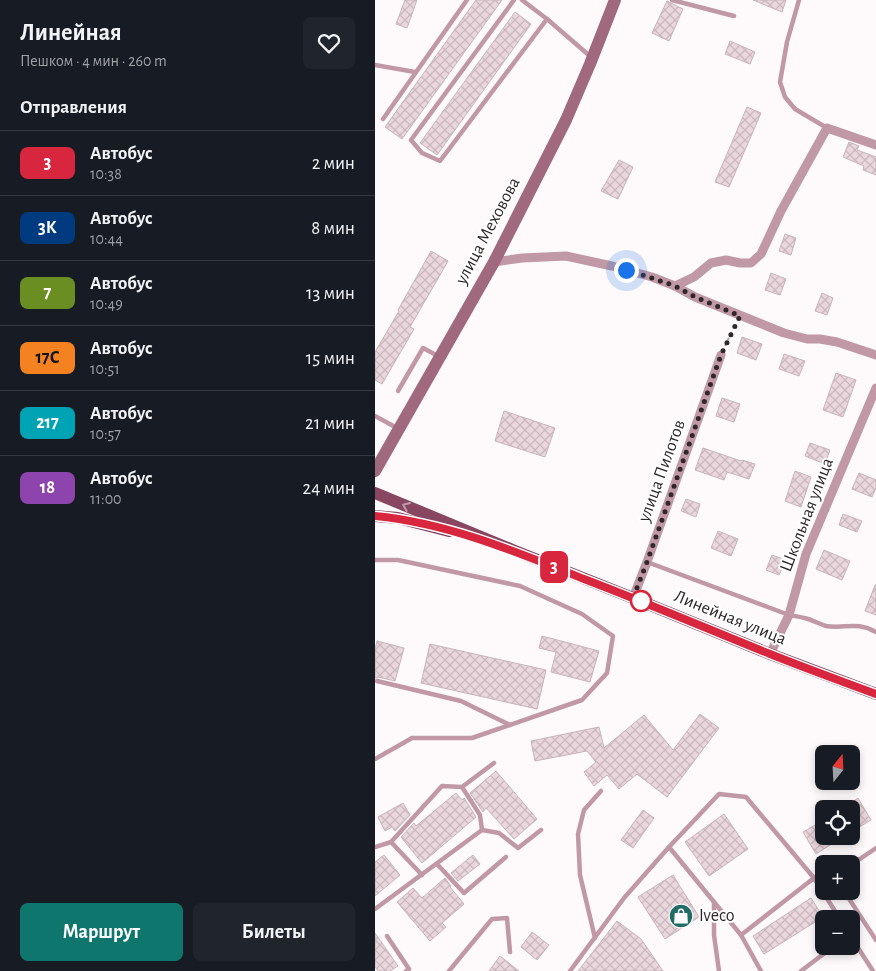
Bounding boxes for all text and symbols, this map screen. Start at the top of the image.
button: heart [303,17,355,69]
text: Линейная [20,21,122,45]
text: Пешком · 4 мин · 260 m [20,53,167,69]
text: Отправления [20,98,127,117]
text: Автобус [90,144,153,163]
text: 3 [44,154,51,172]
text: 2 мин [312,154,355,173]
text: 10:38 [90,166,122,182]
street label: улица Меховова [452,175,524,288]
text: Автобус [90,209,153,228]
text: 3К [38,219,57,237]
text: 8 мин [311,219,355,238]
text: 10:44 [90,231,123,247]
your location [614,258,639,283]
text: Автобус [90,274,153,293]
text: 7 [44,284,51,302]
text: 13 мин [306,284,355,303]
text: 10:49 [90,296,123,312]
text: Автобус [90,339,153,358]
text: 17С [35,349,60,367]
text: 15 мин [306,349,355,368]
text: 10:51 [90,361,120,377]
text: Автобус [90,404,153,423]
text: 217 [36,414,59,432]
text: 21 мин [305,414,355,433]
street label: улица Пилотов [635,418,689,525]
text: 10:57 [90,426,121,442]
street label: Школьная улица [777,455,837,575]
text: Автобус [90,469,153,488]
text: 18 [40,479,55,497]
text: 24 мин [303,479,355,498]
text: 11:00 [90,491,122,507]
one-way arrow [402,501,411,512]
line badge: 3 [538,551,570,583]
text: 3 [550,558,558,576]
street label: Линейная улица [671,587,789,649]
unlabelled marker [630,590,652,612]
north arrow [815,745,860,790]
map controls [815,745,860,955]
button: locate [815,800,860,845]
button: + [815,855,860,900]
button: Маршрут [20,903,183,961]
button: Билеты [193,903,355,961]
shop icon: Iveco [668,903,694,929]
place label: Iveco [699,907,735,925]
button: − [815,910,860,955]

